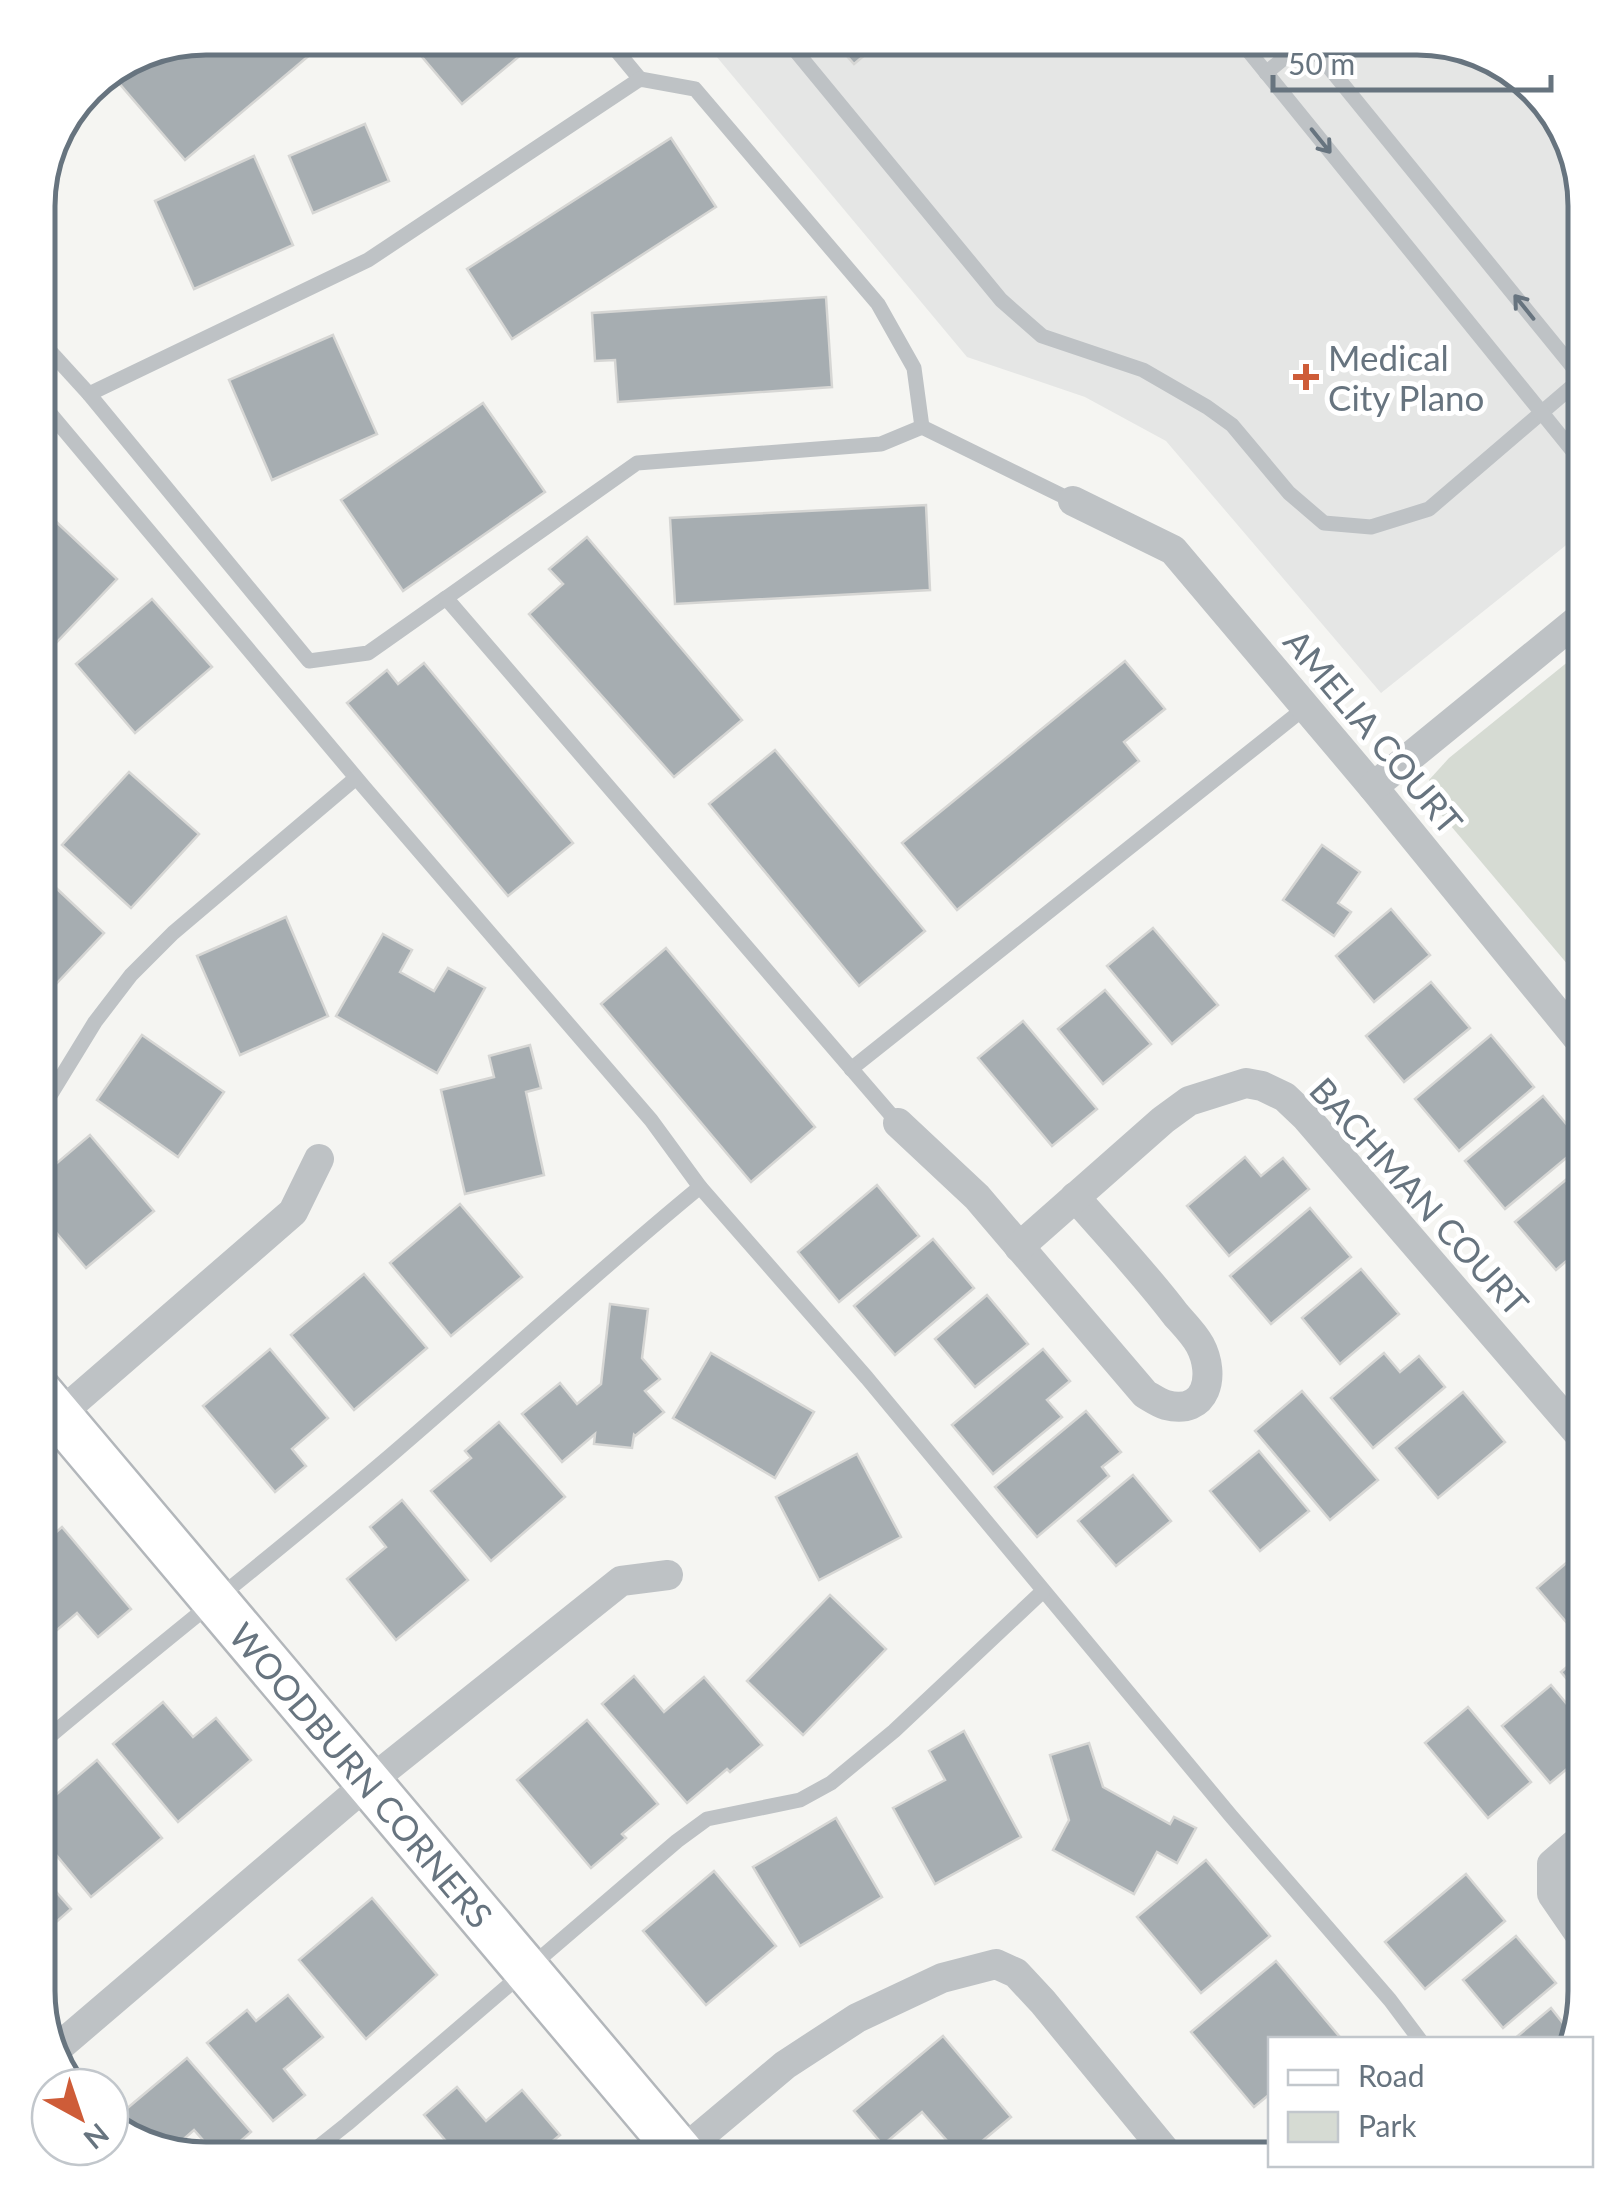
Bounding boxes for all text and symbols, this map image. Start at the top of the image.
scale bar [1273,30,1550,92]
text: 50 m [1288,45,1355,81]
one-way arrow [1310,127,1332,153]
one-way arrow [1513,294,1535,320]
place label: Medical City Plano [1328,336,1484,418]
marker: Medical City Plano [1293,364,1319,390]
street label: AMELIA COURT [1276,620,1472,842]
street label: BACHMAN COURT [1302,1068,1538,1324]
street label: WOODBURN CORNERS [221,1614,502,1935]
legend [1268,2037,1593,2167]
text: Road [1358,2057,1425,2093]
north arrow [30,2067,130,2167]
text: Park [1358,2107,1417,2143]
text: N [78,2117,116,2157]

